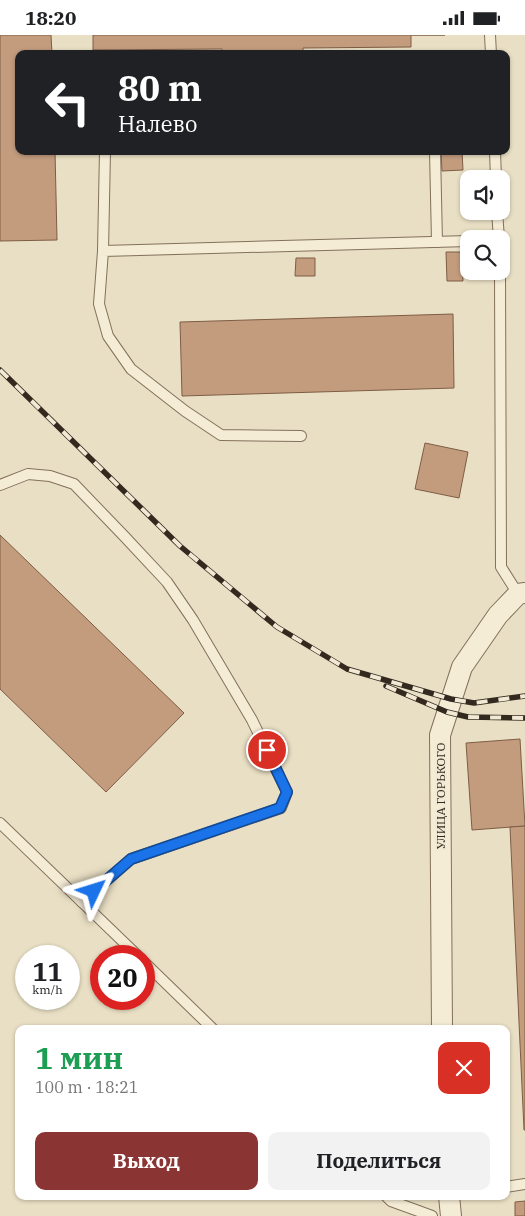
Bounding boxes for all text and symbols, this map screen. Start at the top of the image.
text: 18:20 [25,6,76,30]
text: 80 m [118,65,202,111]
icon: left [35,70,100,135]
text: Налево [118,109,197,138]
map controls [460,170,510,280]
button: sound [460,170,510,220]
button: search [460,230,510,280]
pin [246,729,288,771]
icon: arrive [253,736,281,764]
street label: УЛИЦА ГОРЬКОГО [433,743,448,849]
position arrow [67,864,119,916]
speed limit sign: 20 [90,945,155,1010]
text: 11 [32,955,63,988]
text: km/h [32,982,63,997]
text: 1 мин [35,1038,123,1077]
button: close [438,1042,490,1094]
text: 100 m · 18:21 [35,1077,138,1097]
button: Выход [35,1132,258,1190]
button: Поделиться [268,1132,490,1190]

